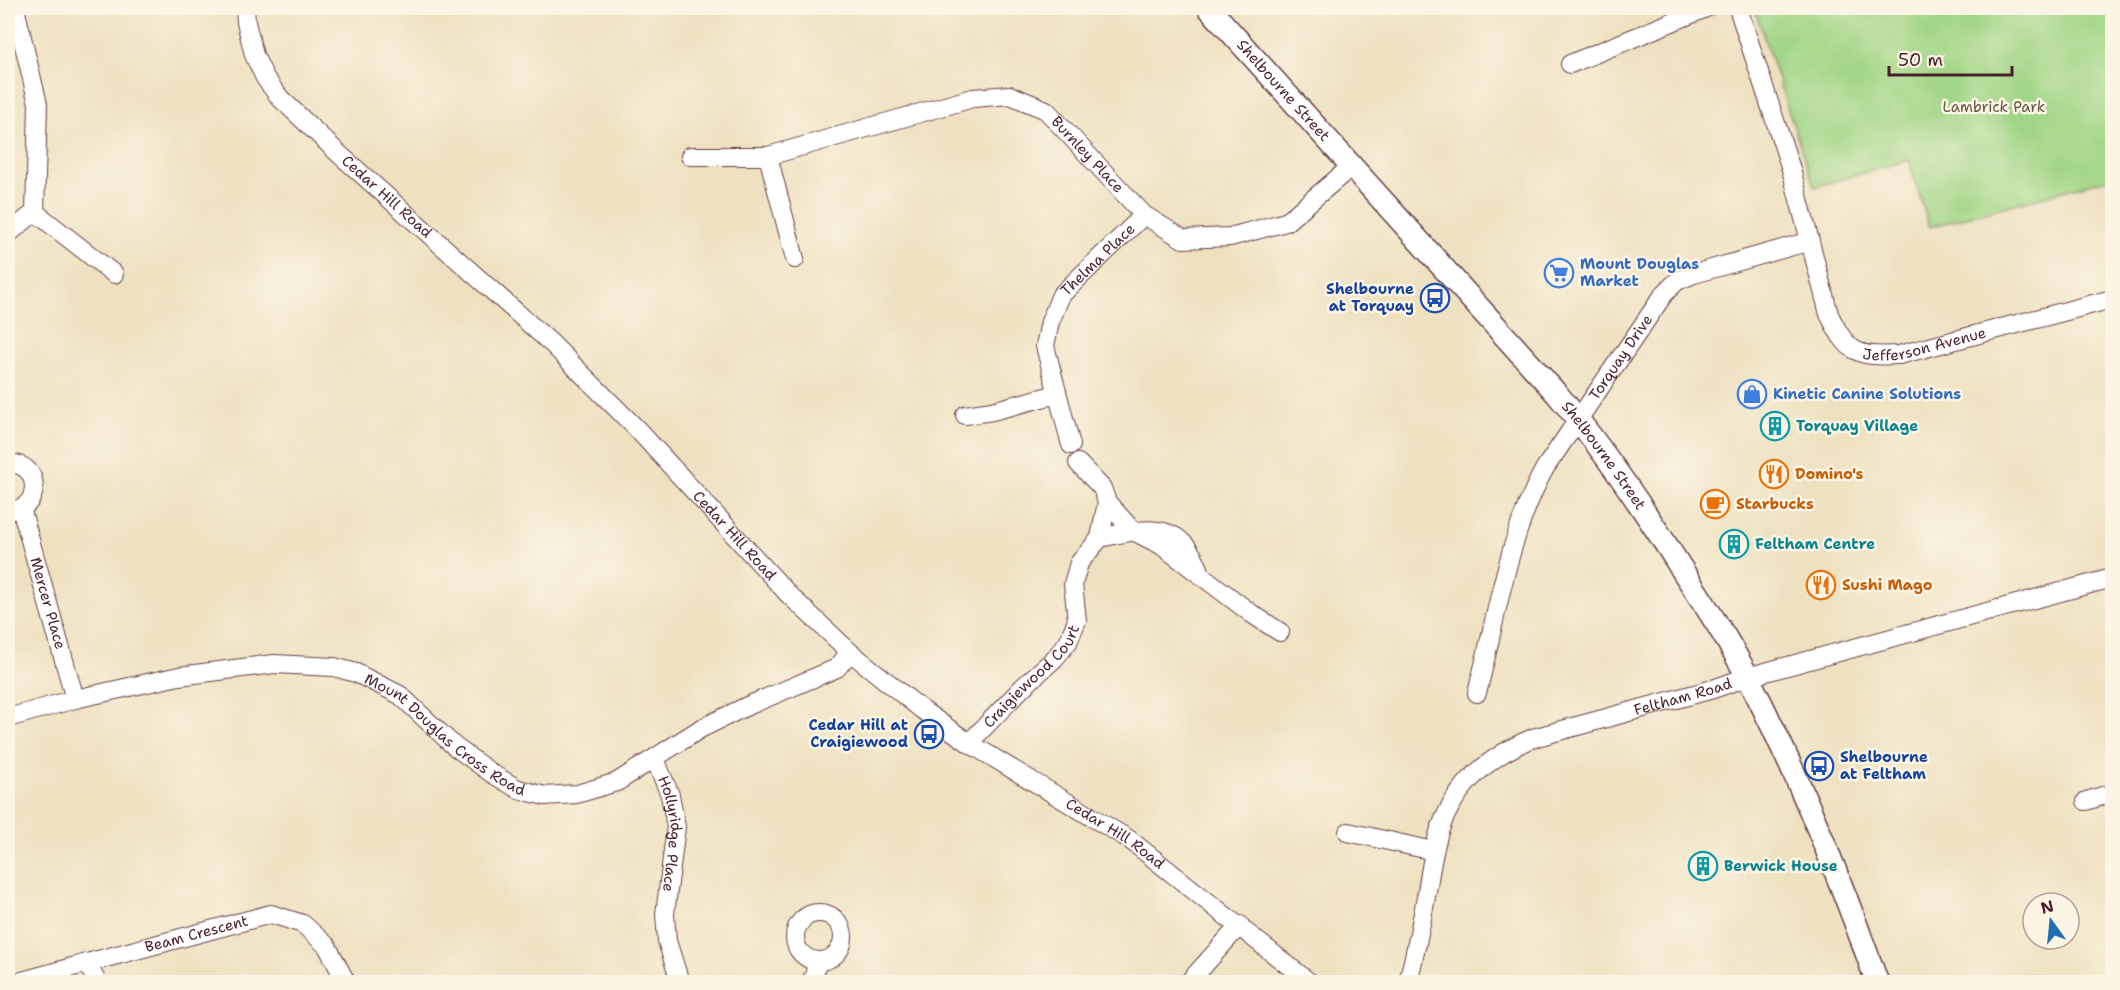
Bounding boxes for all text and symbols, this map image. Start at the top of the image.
street label: Shelbourne Street [1232,35,1334,146]
scale bar [1889,39,2012,77]
text: 50 m [1898,48,1943,72]
park label: Lambrick Park [1943,97,2045,117]
street label: Burnley Place [1047,112,1128,197]
street label: Cedar Hill Road [337,151,437,243]
street label: Thelma Place [1056,219,1139,300]
place label: Mount Douglas Market [1580,254,1699,291]
supermarket icon: Mount Douglas Market [1543,257,1575,289]
place label: Shelbourne at Torquay [1326,279,1414,316]
bus stop icon: Shelbourne at Torquay [1419,282,1451,314]
street label: Torquay Drive [1584,310,1657,404]
street label: Jefferson Avenue [1861,323,1988,365]
shop icon: Kinetic Canine Solutions [1736,378,1768,410]
place label: Kinetic Canine Solutions [1773,384,1961,404]
street label: Shelbourne Street [1557,397,1650,514]
building icon: Torquay Village [1759,410,1791,442]
place label: Torquay Village [1796,416,1918,436]
restaurant icon: Domino's [1758,458,1790,490]
place label: Domino's [1795,464,1864,484]
street label: Cedar Hill Road [688,486,781,585]
cafe icon: Starbucks [1699,488,1731,520]
place label: Starbucks [1736,494,1814,514]
building icon: Feltham Centre [1718,528,1750,560]
place label: Feltham Centre [1755,534,1875,554]
street label: Mercer Place [25,555,70,652]
restaurant icon: Sushi Mago [1805,569,1837,601]
place label: Sushi Mago [1842,575,1933,595]
street label: Craigiewood Court [979,622,1084,732]
street label: Mount Douglas Cross Road [361,669,528,801]
street label: Feltham Road [1632,673,1735,720]
place label: Cedar Hill at Craigiewood [808,715,908,752]
bus stop icon: Cedar Hill at Craigiewood [913,718,945,750]
place label: Shelbourne at Feltham [1840,747,1928,784]
bus stop icon: Shelbourne at Feltham [1803,750,1835,782]
street label: Hollyridge Place [653,773,687,893]
street label: Cedar Hill Road [1062,794,1169,874]
building icon: Berwick House [1687,850,1719,882]
place label: Berwick House [1724,856,1838,876]
north arrow [2021,891,2081,951]
text: N [2038,895,2056,919]
street label: Beam Crescent [143,910,250,957]

